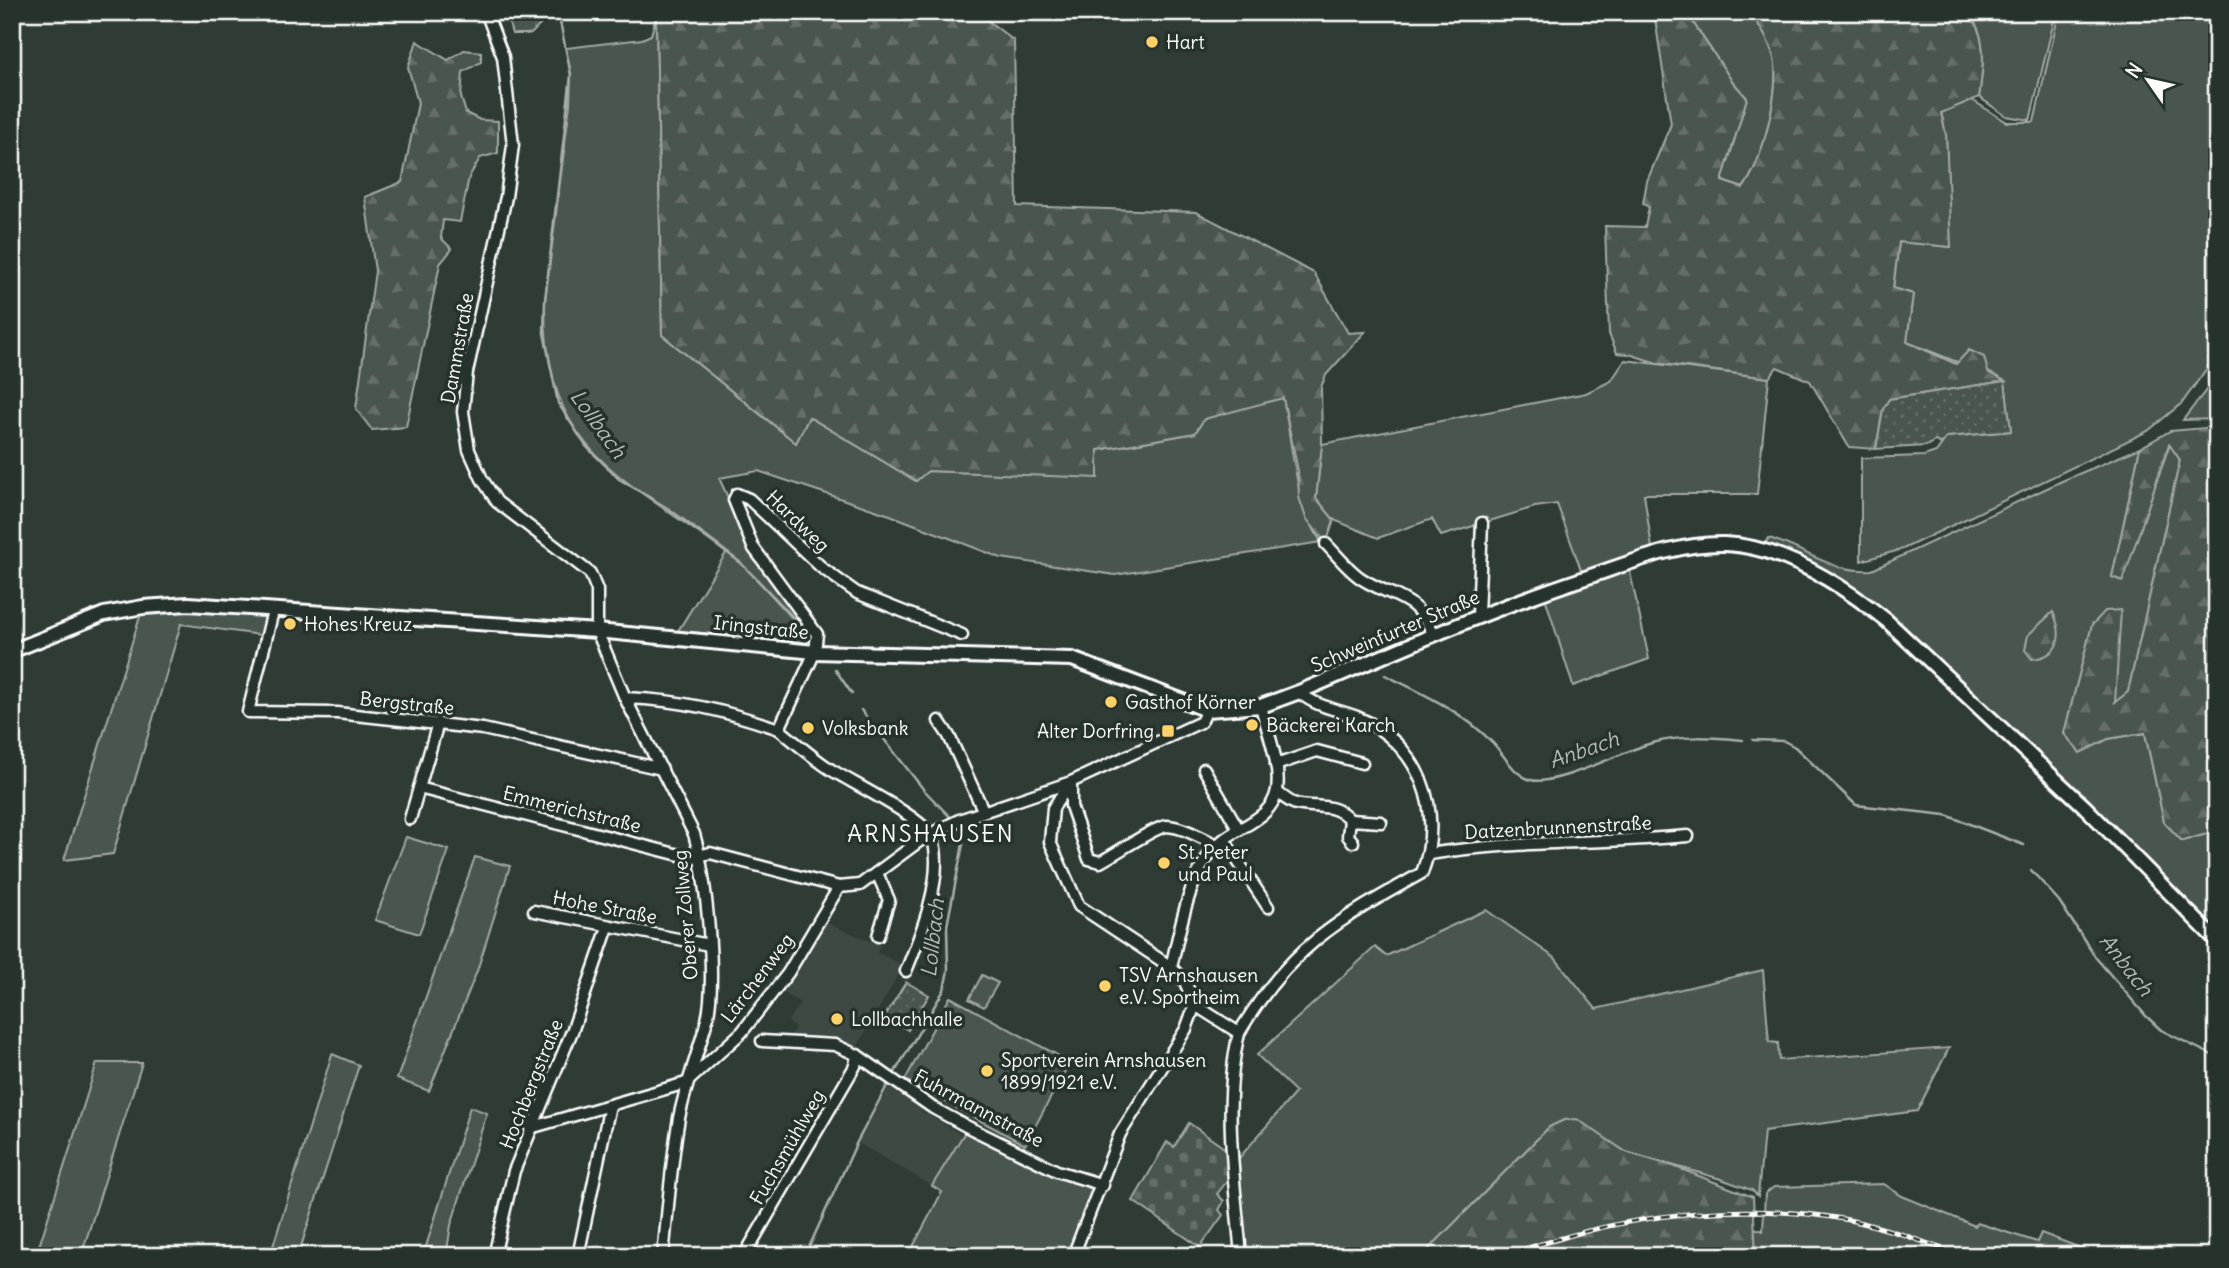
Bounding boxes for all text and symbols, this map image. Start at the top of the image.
place label: Hart [1166,30,1205,54]
marker: Hart [1144,34,1160,50]
north arrow [2114,46,2184,116]
text: N [2120,58,2148,83]
street label: Dammstraße [435,291,479,405]
water label: Lollbach [564,384,633,464]
street label: Hardweg [761,485,835,557]
street label: Schweinfurter Straße [1307,585,1483,677]
street label: Iringstraße [712,610,810,644]
place label: Hohes Kreuz [304,612,412,636]
marker: Hohes Kreuz [282,616,298,632]
street label: Bergstraße [359,686,455,720]
place label: Gasthof Körner [1125,690,1256,714]
marker: Gasthof Körner [1103,694,1119,710]
place label: Bäckerei Karch [1266,713,1396,737]
place label: Volksbank [822,716,909,740]
marker: Bäckerei Karch [1244,717,1260,733]
place label: Alter Dorfring [1037,719,1154,743]
marker: Volksbank [800,720,816,736]
marker: Alter Dorfring [1160,723,1176,739]
water label: Anbach [1545,725,1623,774]
street label: Emmerichstraße [501,780,643,838]
street label: Datzenbrunnenstraße [1464,810,1652,844]
district label: ARNSHAUSEN [847,819,1015,848]
place label: St. Peter und Paul [1178,840,1253,886]
street label: Oberer Zollweg [667,849,703,981]
marker: St. Peter und Paul [1156,855,1172,871]
street label: Hohe Straße [551,885,659,929]
water label: Lollbach [915,897,950,978]
street label: Lärchenweg [715,928,799,1028]
water label: Anbach [2094,928,2160,1002]
place label: TSV Arnshausen e.V. Sportheim [1119,963,1258,1009]
marker: TSV Arnshausen e.V. Sportheim [1097,978,1113,994]
place label: Lollbachhalle [851,1007,963,1031]
marker: Lollbachhalle [829,1011,845,1027]
street label: Hochbergstraße [494,1016,568,1152]
place label: Sportverein Arnshausen 1899/1921 e.V. [1001,1048,1206,1094]
marker: Sportverein Arnshausen 1899/1921 e.V. [979,1063,995,1079]
street label: Fuhrmannstraße [910,1064,1048,1152]
street label: Fuchsmühlweg [744,1085,830,1209]

